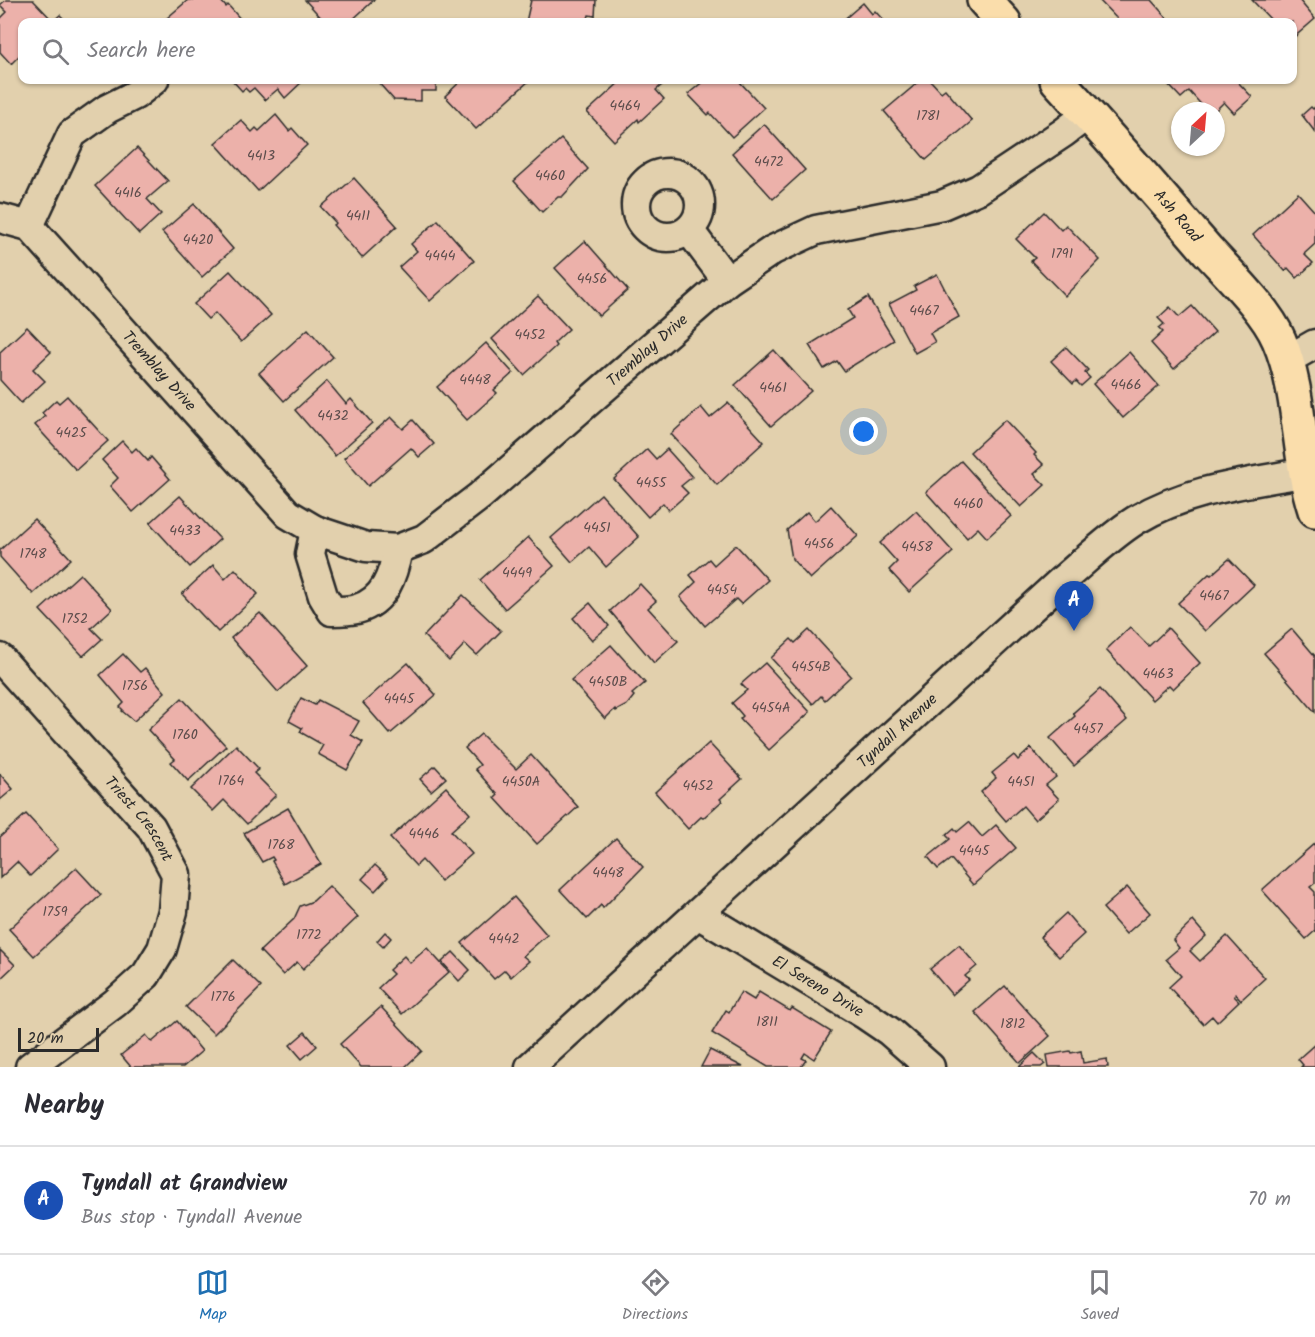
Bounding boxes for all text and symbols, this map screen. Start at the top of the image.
search box [18,18,1297,84]
text: Search here [87,34,195,69]
icon: search [39,35,72,68]
house number: 4464 [610,95,641,117]
north arrow [1171,102,1225,156]
house number: 1781 [916,105,940,127]
house number: 4413 [247,145,275,167]
house number: 4472 [754,151,784,173]
house number: 4460 [535,165,565,187]
house number: 4416 [114,182,142,204]
street label: Ash Road [1147,184,1209,249]
house number: 4411 [346,205,370,227]
house number: 4420 [183,229,213,251]
house number: 1791 [1051,243,1073,265]
house number: 4444 [425,245,456,267]
house number: 4456 [577,268,607,290]
house number: 4467 [909,300,939,322]
street label: Tremblay Drive [601,308,694,393]
house number: 4452 [514,324,546,346]
street label: Tremblay Drive [116,325,202,417]
house number: 4448 [459,369,491,391]
house number: 4466 [1111,374,1142,396]
house number: 4461 [759,377,787,399]
house number: 4432 [317,405,349,427]
your location [849,417,878,446]
house number: 4425 [55,422,88,444]
house number: 4455 [636,472,668,494]
house number: 4460 [953,493,983,515]
house number: 4451 [583,517,611,539]
house number: 4433 [169,520,201,542]
house number: 4456 [804,533,834,555]
house number: 4458 [901,536,933,558]
house number: 1748 [20,543,47,565]
house number: 4449 [502,562,532,584]
house number: 4454 [707,579,738,601]
pin: A [1054,582,1094,631]
house number: 4467 [1199,585,1229,607]
house number: 1752 [62,608,88,630]
house number: 4454B [791,656,831,678]
house number: 4463 [1142,663,1174,685]
house number: 4450B [589,671,628,693]
house number: 1756 [122,675,148,697]
street label: Tyndall Avenue [851,687,943,774]
house number: 4445 [384,688,416,710]
house number: 4454A [751,697,791,719]
house number: 4457 [1073,718,1103,740]
house number: 1760 [172,724,198,746]
street label: Triest Crescent [99,770,180,867]
house number: 1764 [218,770,244,792]
house number: 4450A [502,771,540,793]
house number: 4451 [1007,771,1035,793]
house number: 4452 [682,775,714,797]
house number: 4446 [409,823,439,845]
house number: 1768 [267,834,295,856]
house number: 4445 [959,840,991,862]
house number: 4448 [592,862,624,884]
house number: 1759 [42,901,68,923]
house number: 1772 [296,924,322,946]
house number: 4442 [488,928,520,950]
street label: El Sereno Drive [767,949,869,1024]
house number: 1776 [210,986,236,1008]
house number: 1811 [756,1011,778,1033]
house number: 1812 [1000,1013,1026,1035]
scale bar [18,1025,99,1052]
text: 20 m [27,1026,63,1051]
text: Nearby [24,1085,104,1127]
text: Tyndall at Grandview [81,1167,287,1202]
text: A [37,1184,50,1216]
text: 70 m [1248,1184,1291,1216]
text: Bus stop · Tyndall Avenue [81,1202,302,1234]
tab: Map [196,1266,229,1327]
tab: Directions [622,1266,688,1327]
tab: Saved [1081,1266,1119,1327]

